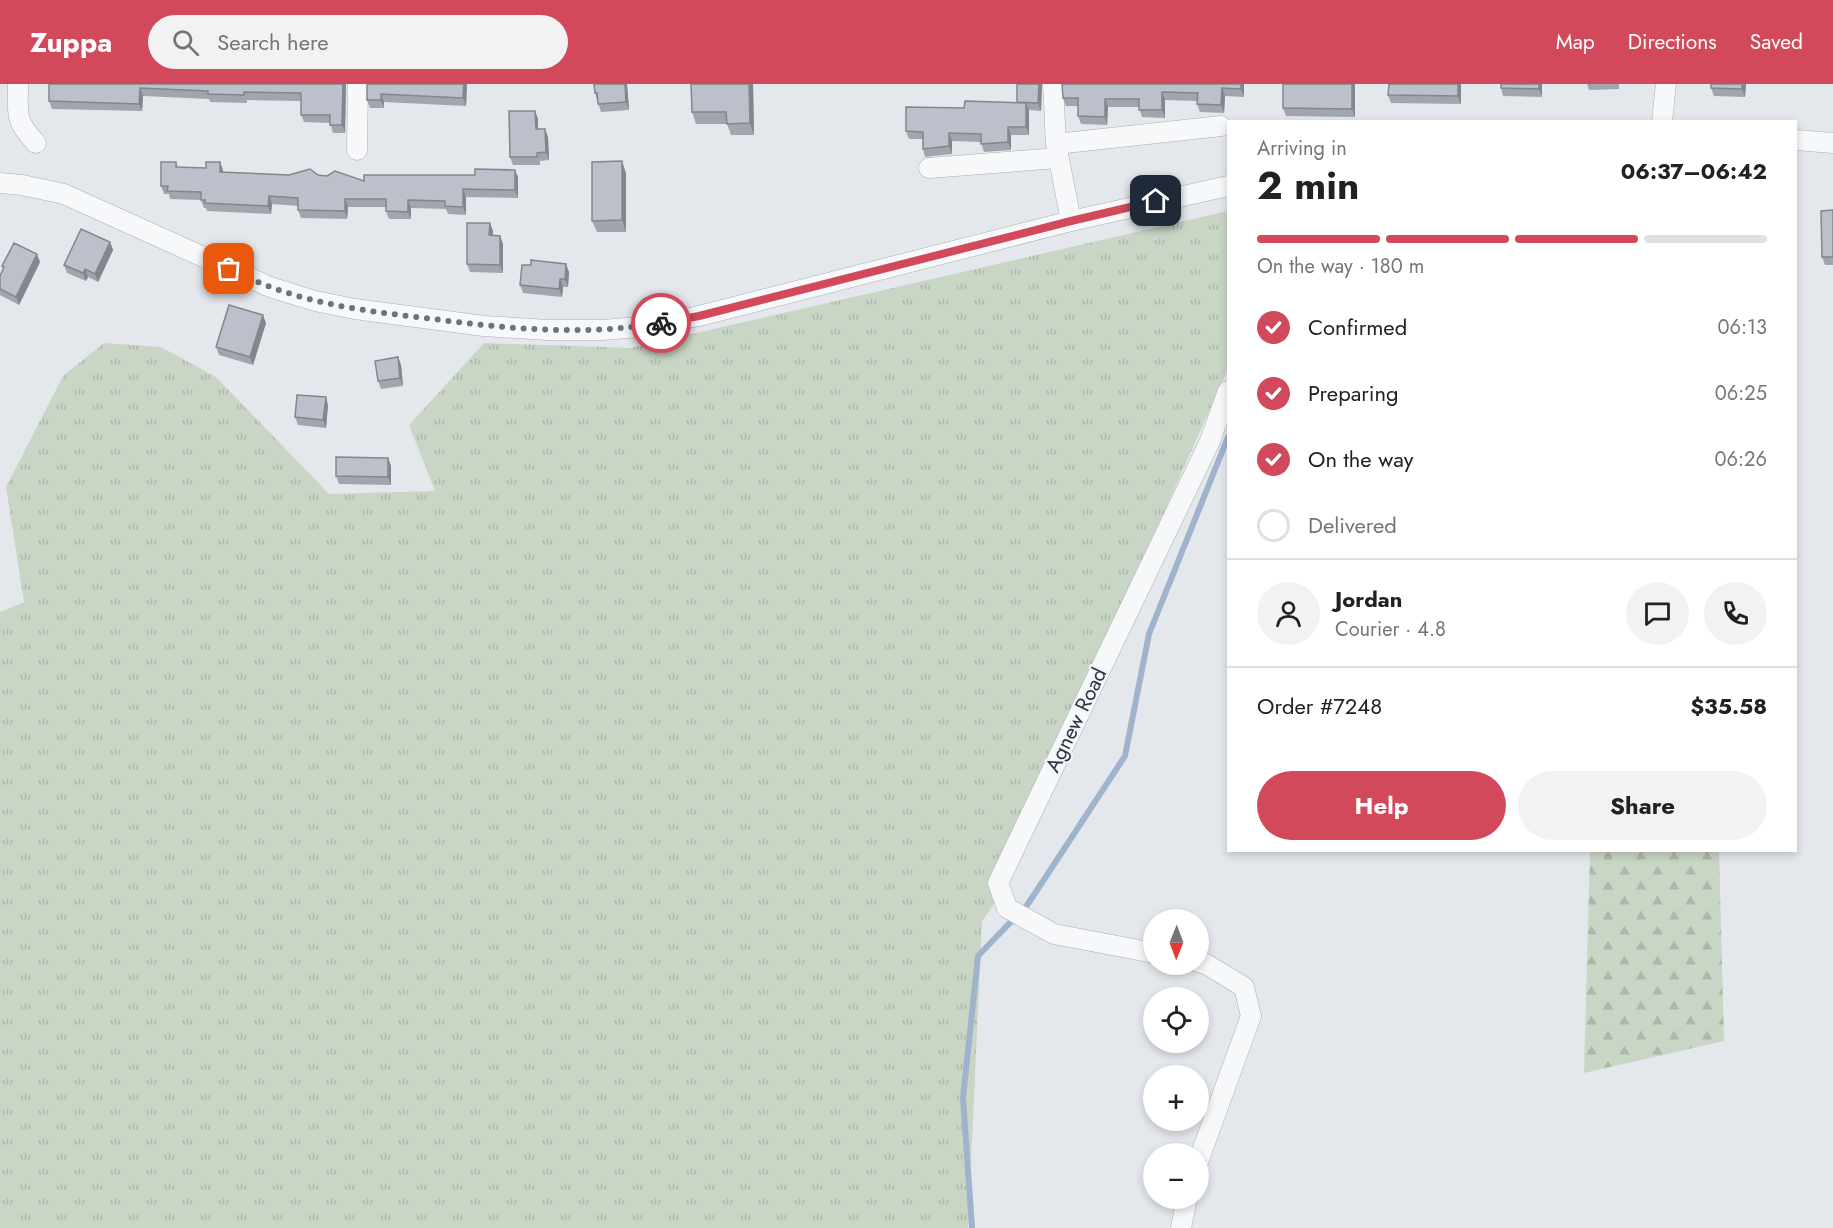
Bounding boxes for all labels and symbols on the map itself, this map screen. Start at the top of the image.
pin [1130,175,1181,226]
pin [203,243,254,294]
courier [631,293,691,353]
street label: Agnew Road [1038,663,1114,777]
north arrow [1143,909,1209,975]

